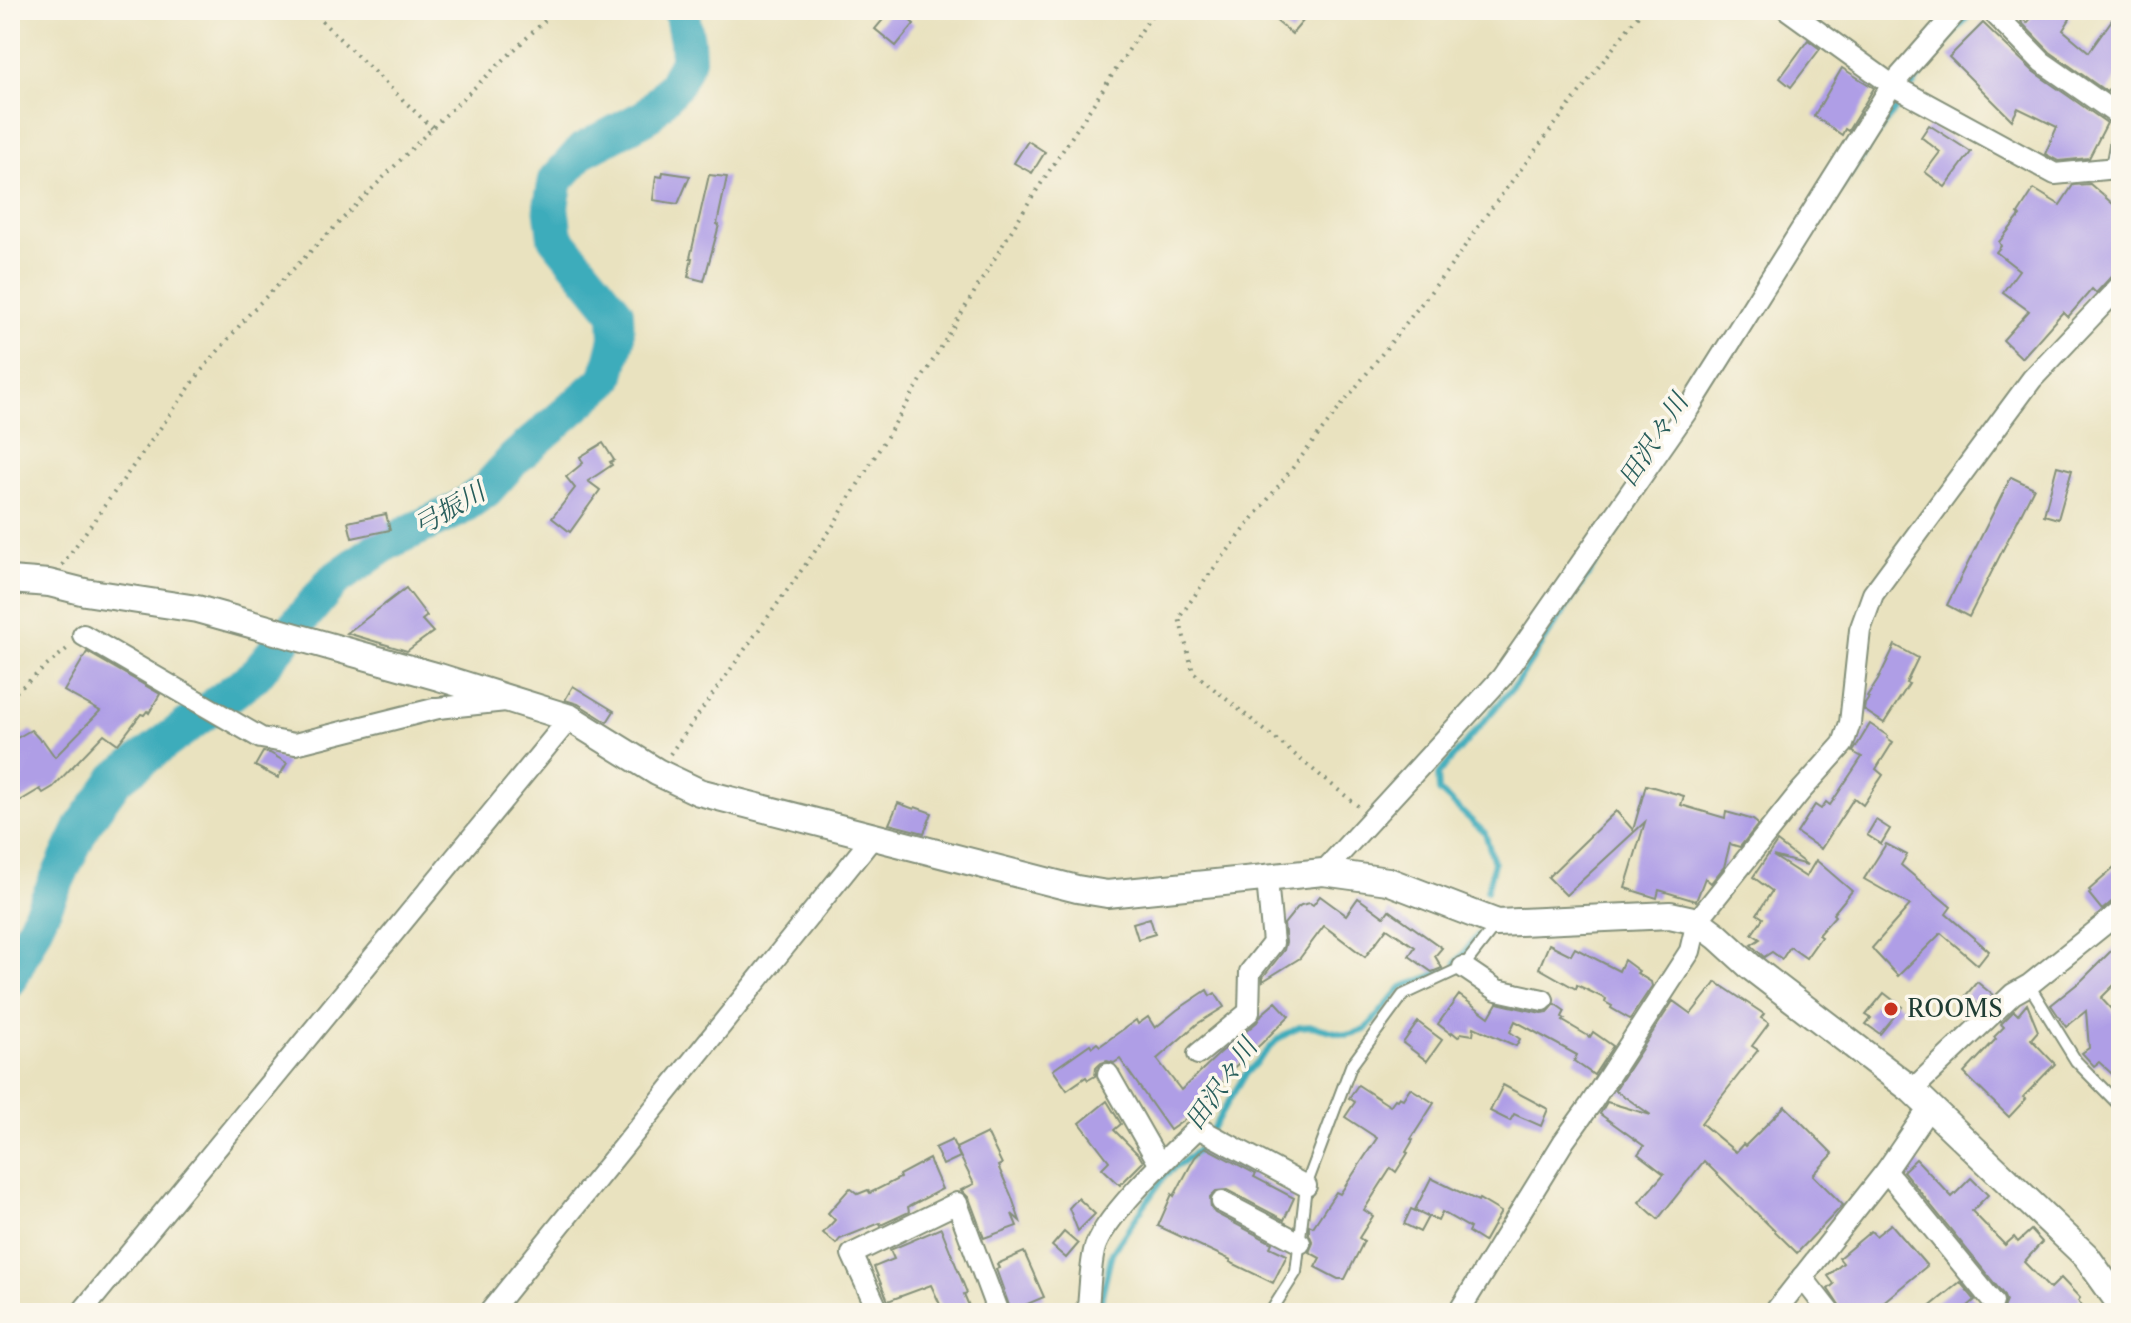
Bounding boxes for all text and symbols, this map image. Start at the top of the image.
water label: 田沢々川 [1611,385,1696,492]
water label: 弓振川 [407,474,493,542]
place label: ROOMS [1907,994,2003,1023]
marker: ROOMS [1882,1000,1900,1018]
water label: 田沢々川 [1178,1030,1266,1136]

